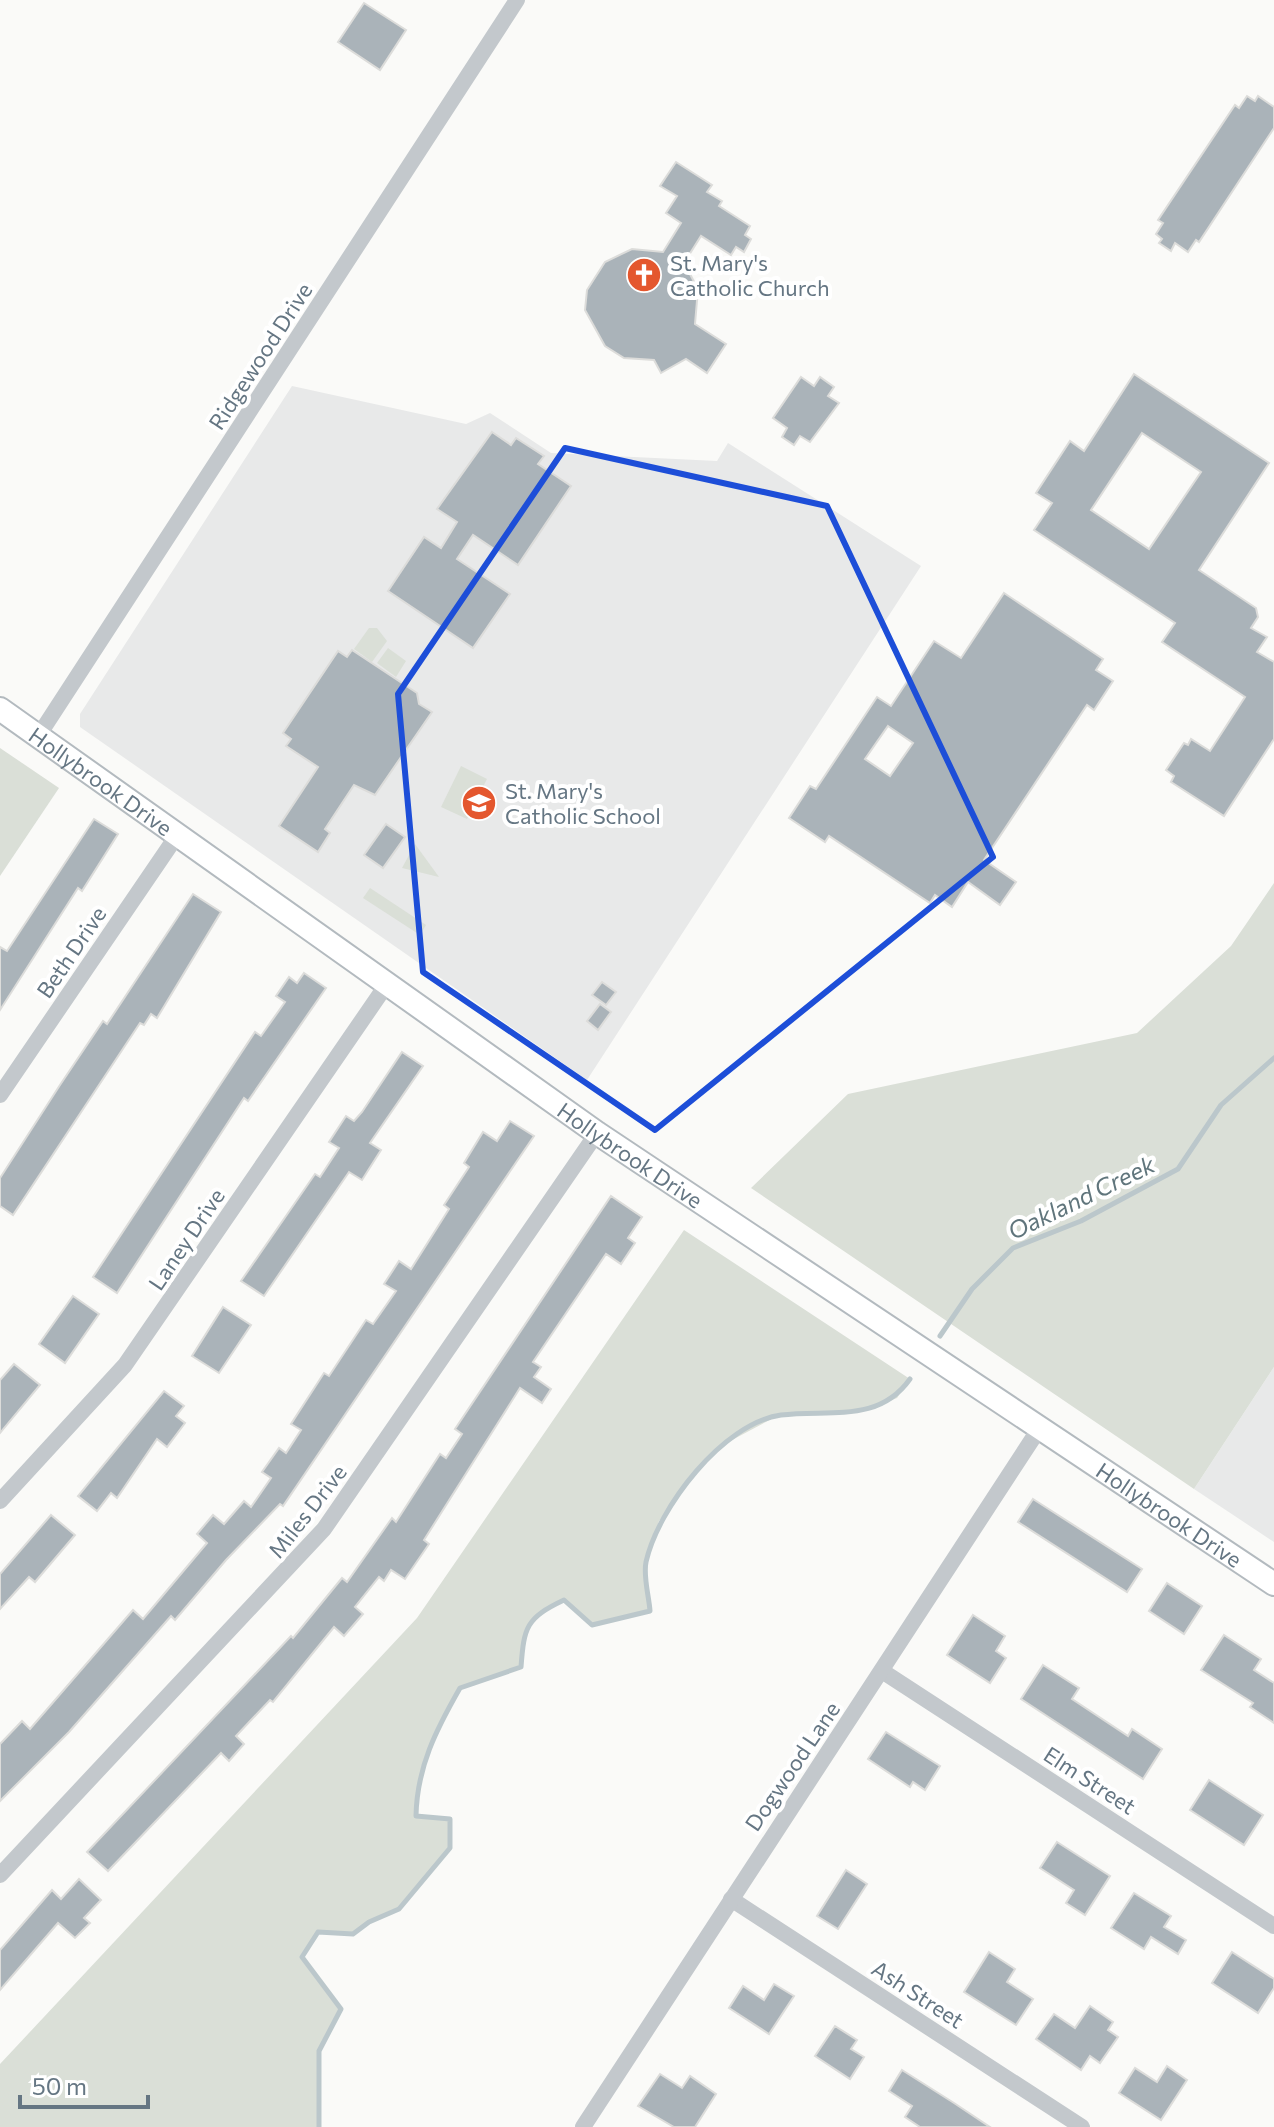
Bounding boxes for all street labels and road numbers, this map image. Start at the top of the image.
street label: Ridgewood Drive [202,277,318,435]
street label: Hollybrook Drive [24,721,178,841]
street label: Beth Drive [31,901,111,1003]
street label: Hollybrook Drive [553,1096,708,1213]
street label: Laney Drive [142,1183,230,1295]
street label: Hollybrook Drive [1091,1456,1247,1572]
street label: Miles Drive [262,1459,352,1563]
street label: Dogwood Lane [739,1696,845,1836]
street label: Elm Street [1039,1740,1141,1820]
street label: Ash Street [867,1954,969,2034]

